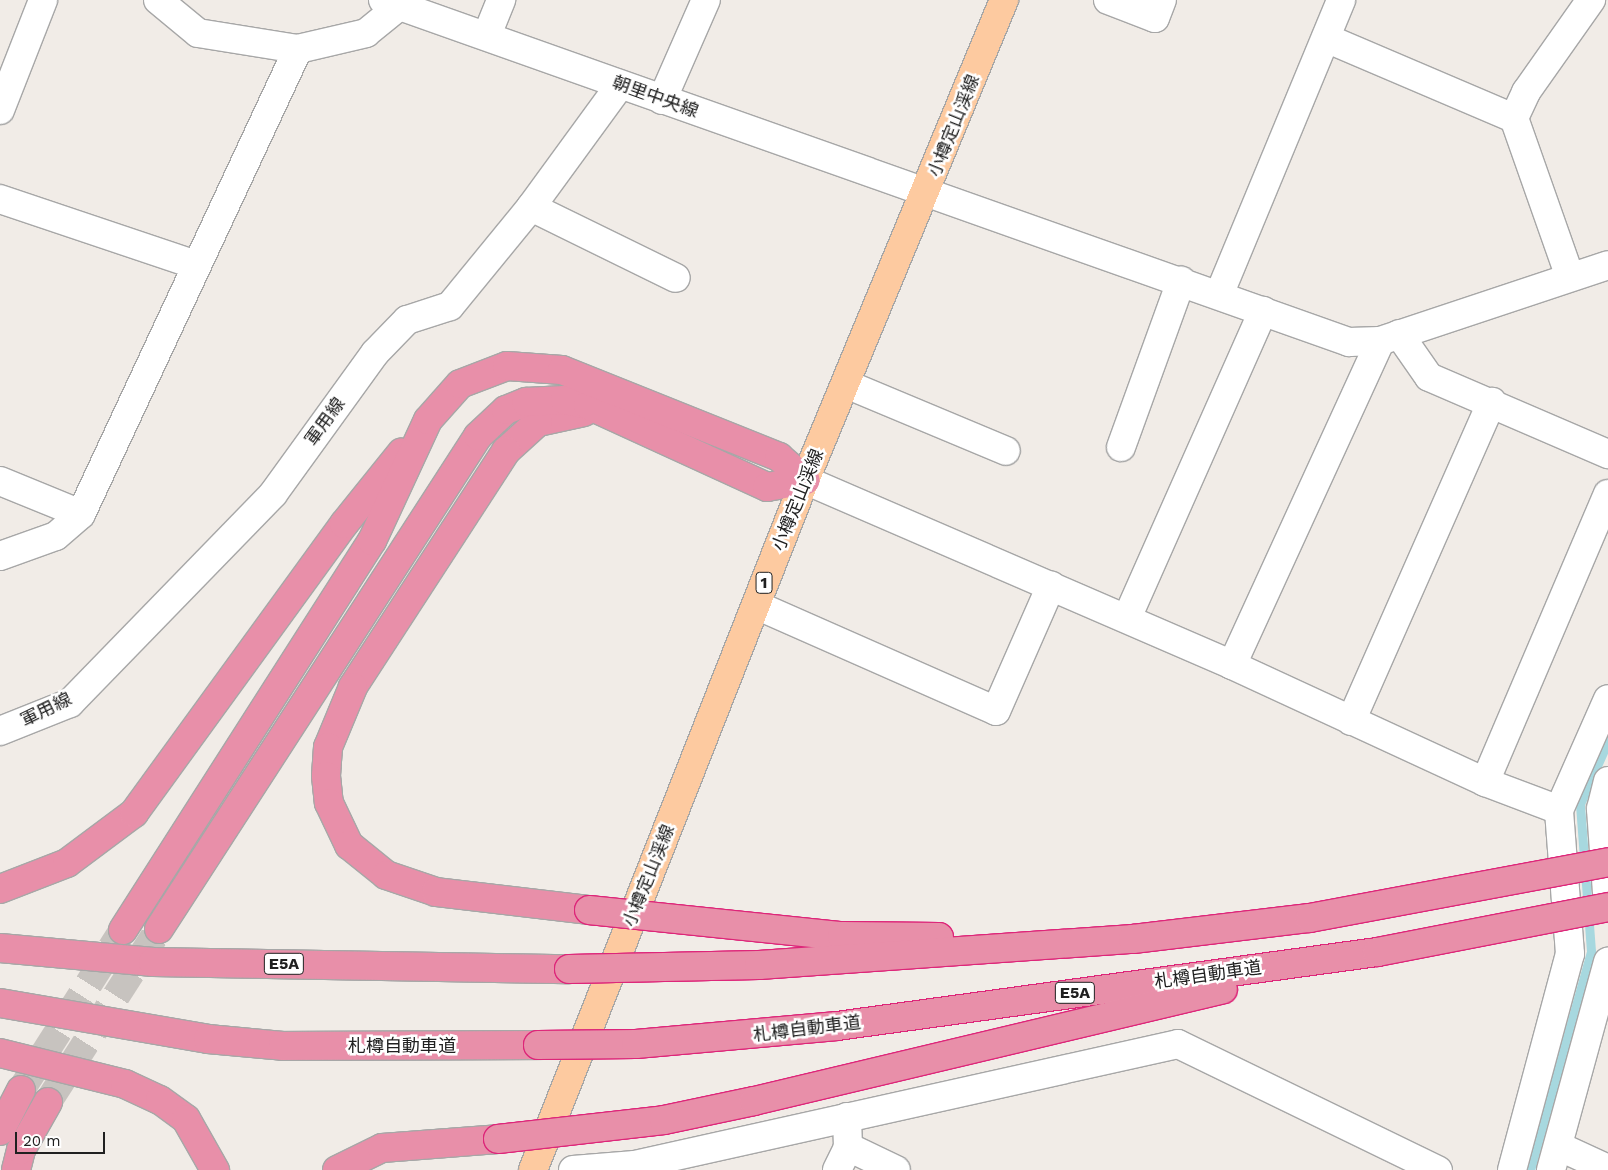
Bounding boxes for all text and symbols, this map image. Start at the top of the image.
street label: 朝里中央線 [609,71,701,123]
street label: 小樽定山渓線 [924,72,984,180]
street label: 軍用線 [300,394,350,450]
street label: 小樽定山渓線 [768,446,828,554]
road number: 1 [755,570,773,596]
street label: 軍用線 [17,688,75,732]
street label: 小樽定山渓線 [619,822,679,930]
road number: E5A [263,951,305,978]
street label: 札樽自動車道 [1153,957,1263,993]
road number: E5A [1054,980,1096,1006]
street label: 札樽自動車道 [752,1012,862,1046]
street label: 札樽自動車道 [348,1035,456,1057]
scale bar [18,1122,108,1154]
text: 20 m [23,1132,61,1150]

